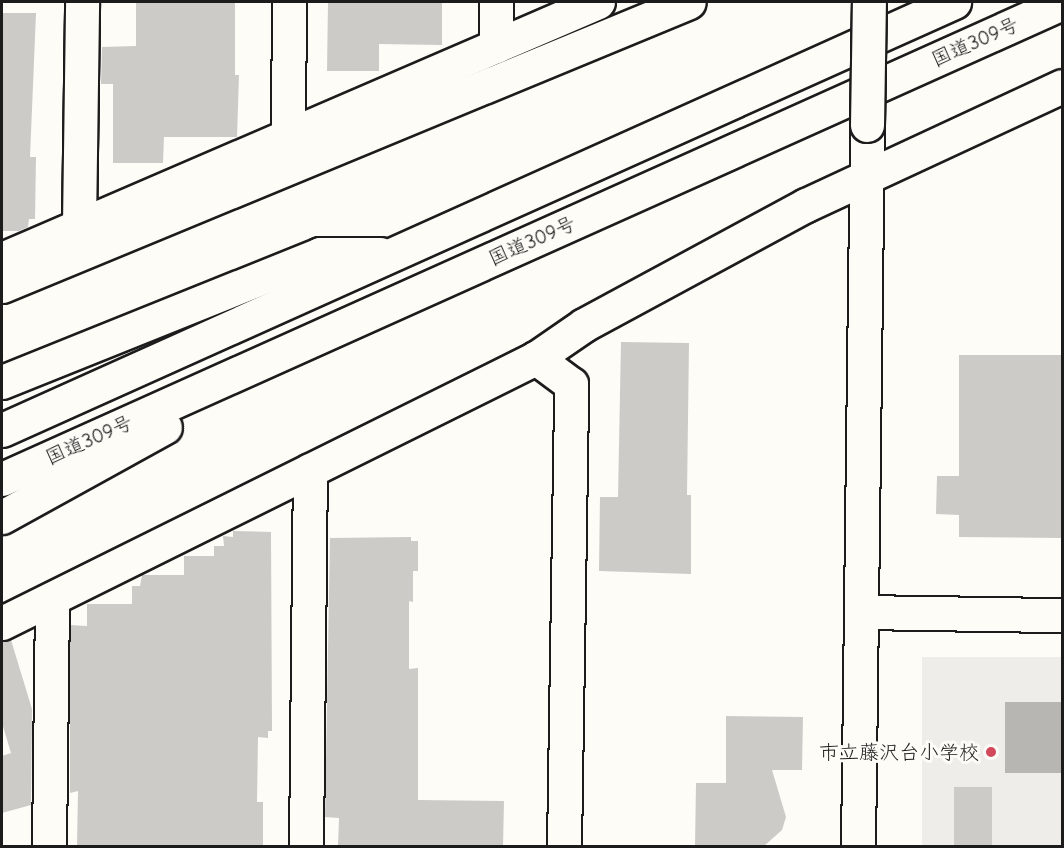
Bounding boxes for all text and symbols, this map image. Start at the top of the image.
street label: 国道309号 [928,12,1022,72]
street label: 国道309号 [485,211,579,271]
street label: 国道309号 [42,410,136,470]
place label: 市立藤沢台小学校 [819,740,979,764]
marker: 市立藤沢台小学校 [984,745,998,759]

